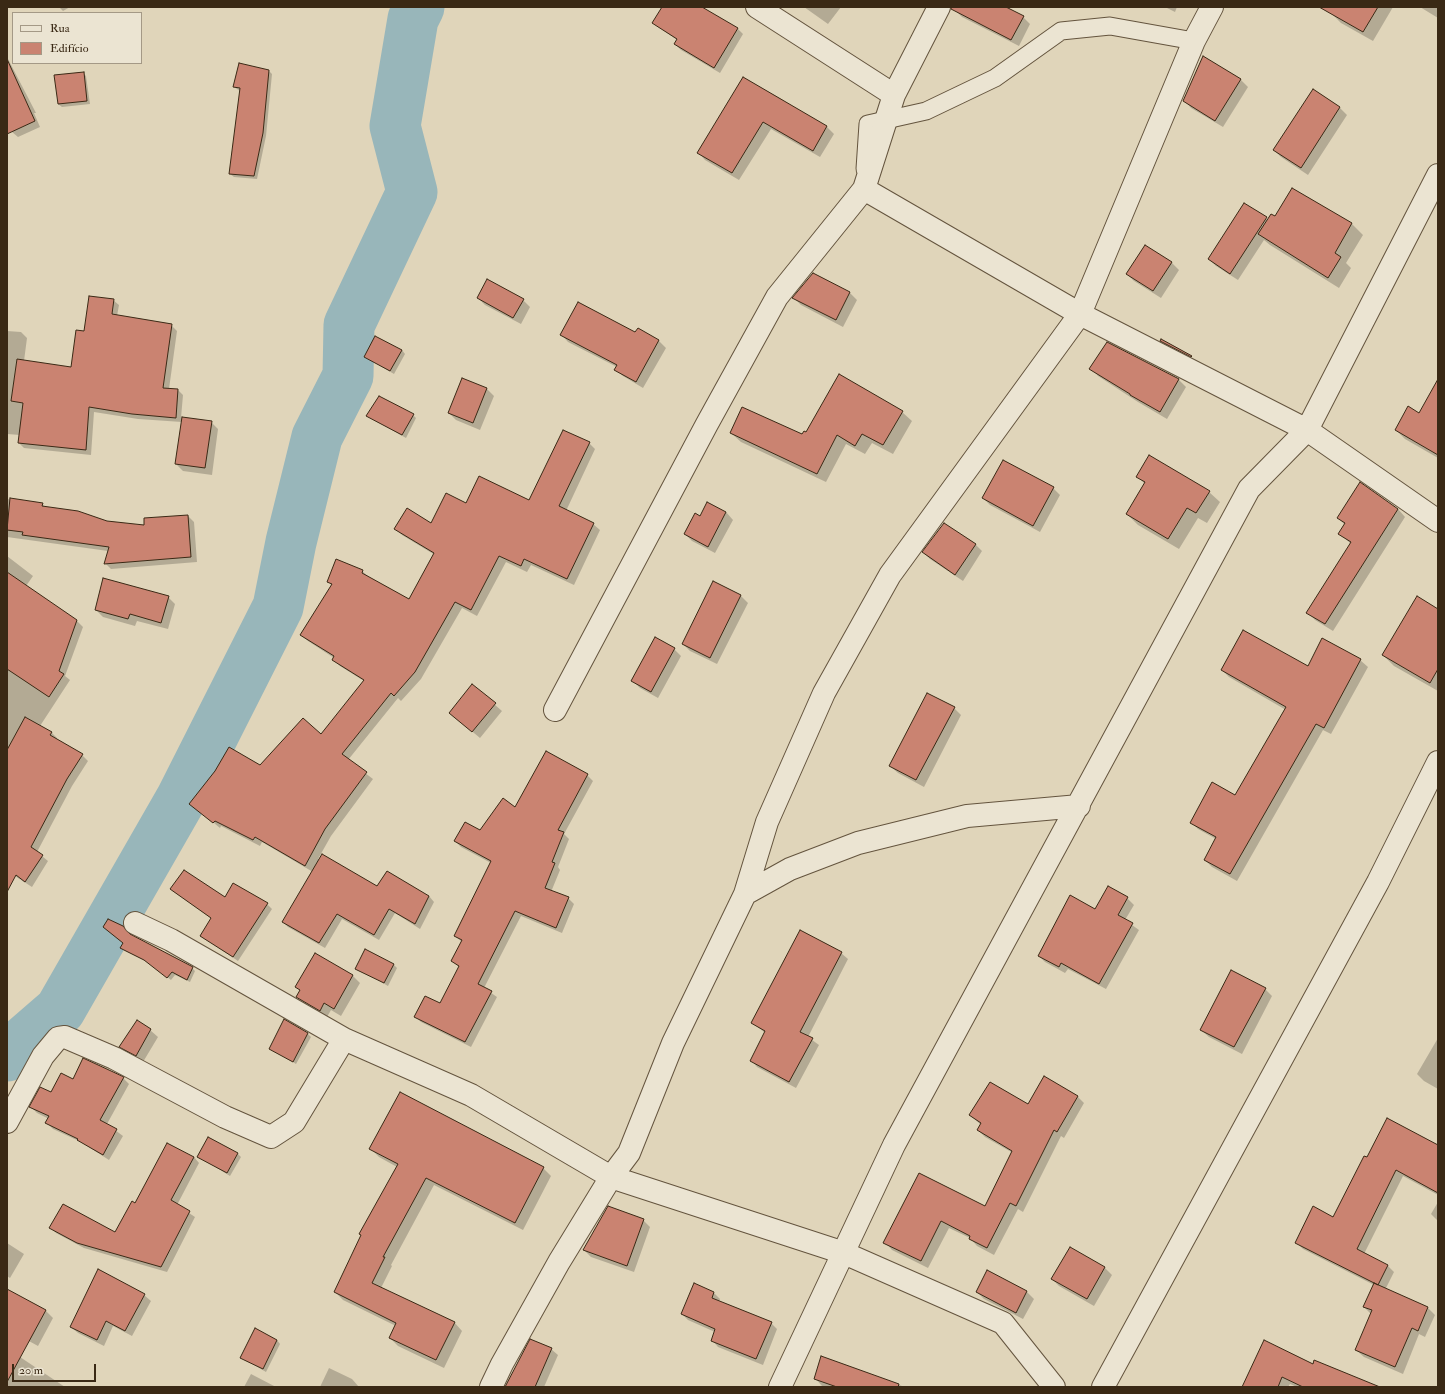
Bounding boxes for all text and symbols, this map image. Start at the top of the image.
legend [12,12,142,64]
text: Rua [50,21,70,36]
text: Edifício [50,41,89,56]
scale bar [14,1356,98,1382]
text: 20 m [19,1363,43,1378]

